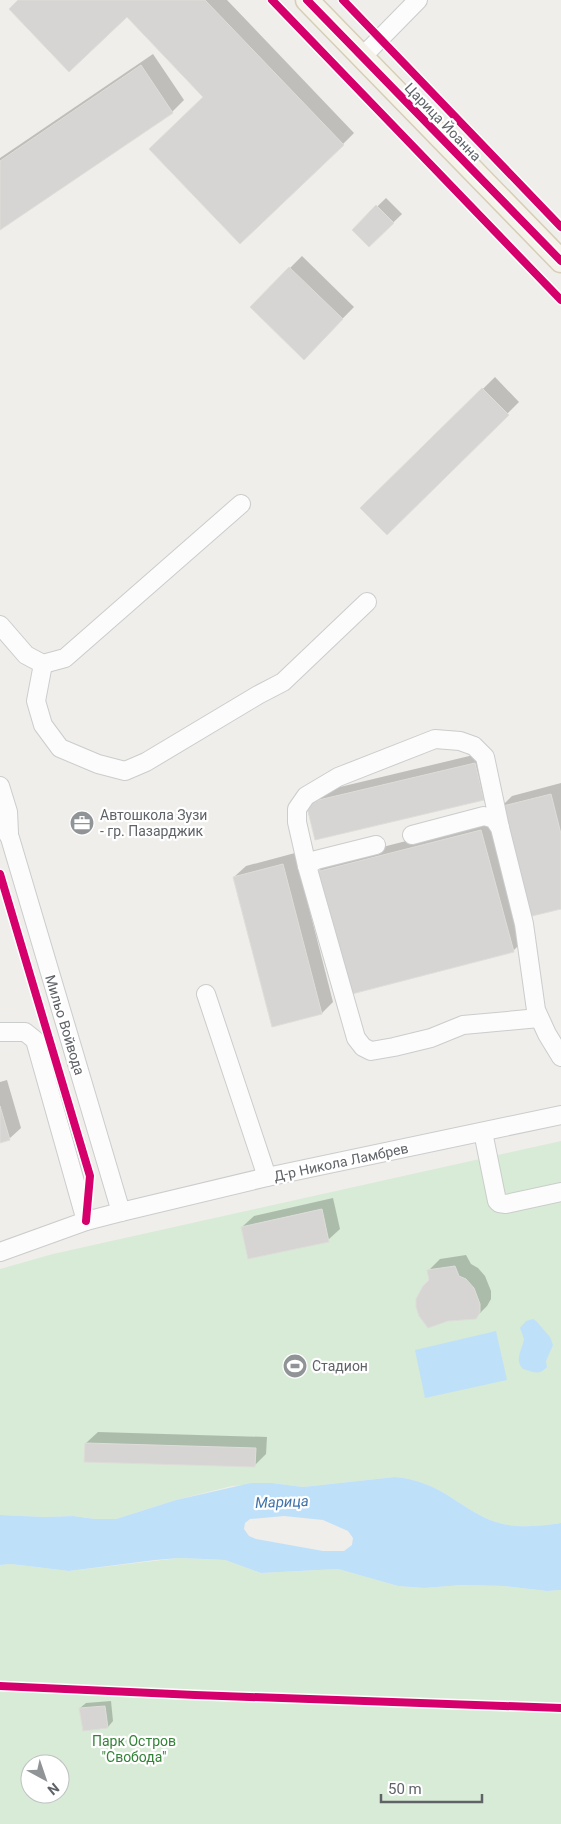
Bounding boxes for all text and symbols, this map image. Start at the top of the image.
street label: Царица Йоанна [402,80,484,164]
place label: Автошкола Зузи - гр. Пазарджик [100,807,207,839]
office icon: Автошкола Зузи - гр. Пазарджик [69,810,95,836]
street label: Мильо Войвода [42,973,88,1077]
street label: Д-р Никола Ламбрев [272,1140,410,1184]
sports icon: Стадион [282,1353,308,1379]
place label: Стадион [312,1358,368,1374]
water label: Марица [255,1492,309,1512]
park label: Парк Остров "Свобода" [92,1733,176,1765]
north arrow [20,1754,70,1804]
scale bar [381,1772,482,1804]
text: N [44,1780,62,1798]
text: 50 m [388,1780,422,1798]

